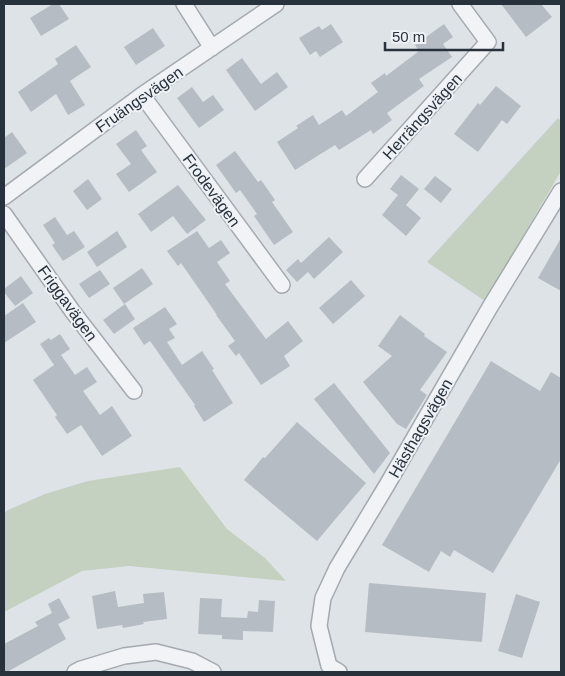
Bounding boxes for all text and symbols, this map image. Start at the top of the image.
scale bar [385,20,502,52]
text: 50 m [392,28,425,45]
street label: Fruängsvägen [93,63,186,136]
street label: Herrängsvägen [379,70,465,163]
street label: Frodevägen [180,151,244,230]
street label: Friggavägen [35,262,101,344]
street label: Hästhagsvägen [385,376,456,481]

